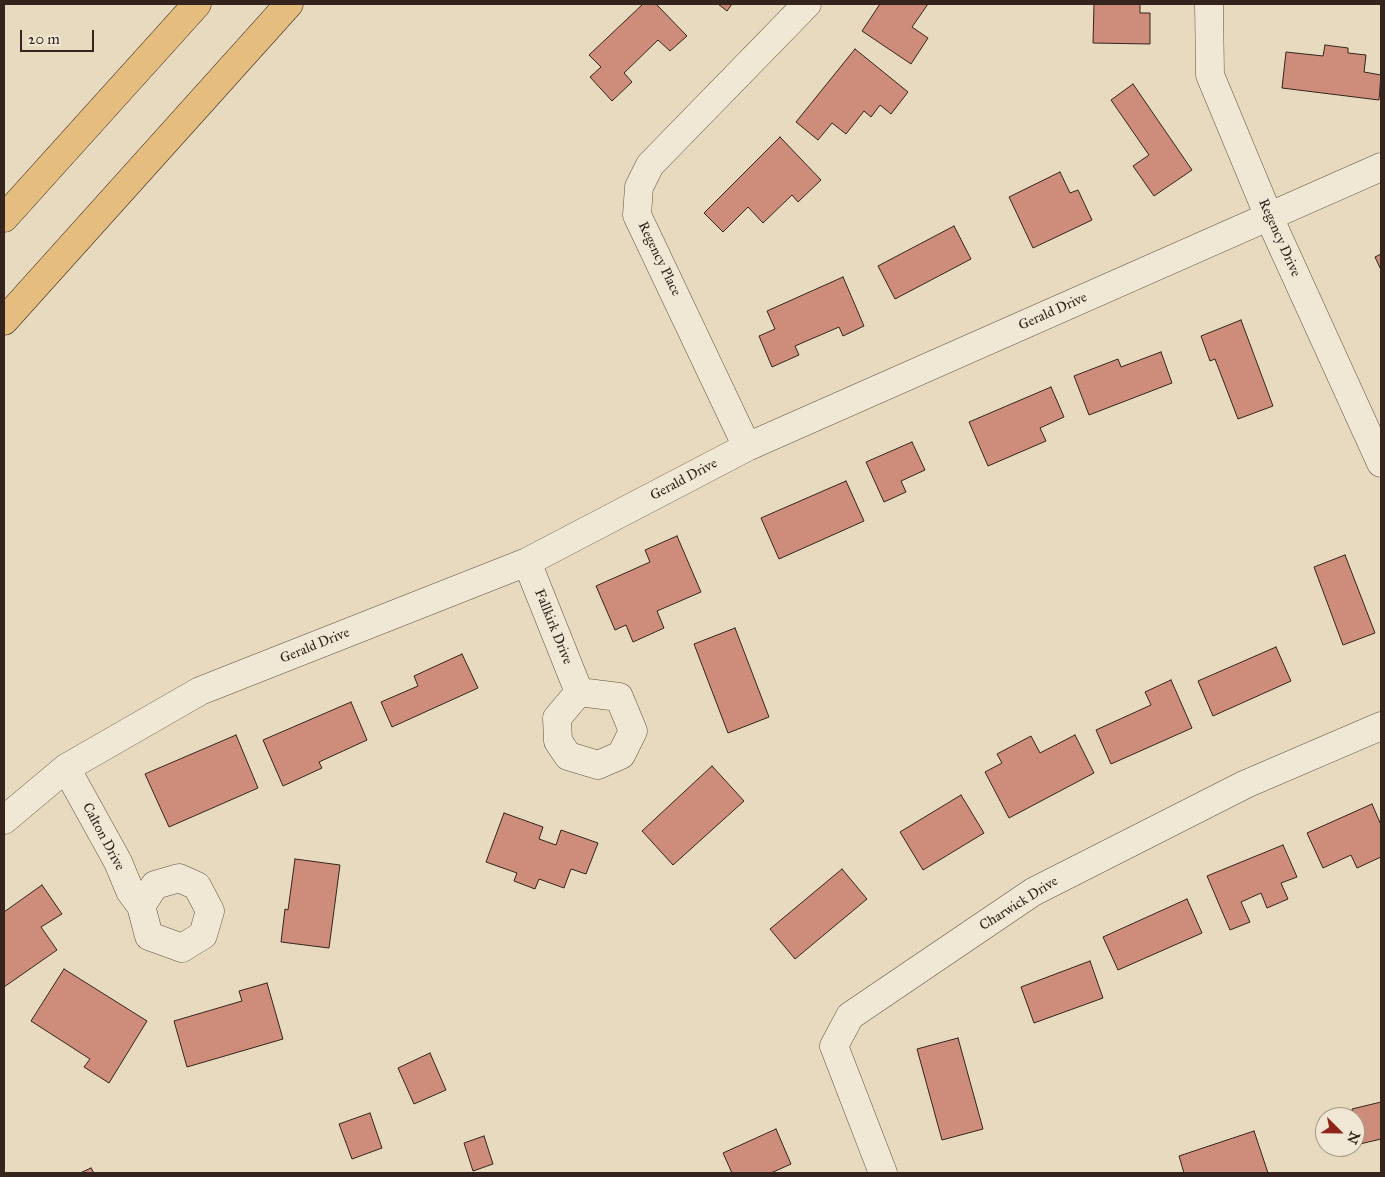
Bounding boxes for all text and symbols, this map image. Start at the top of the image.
scale bar [22,20,96,52]
text: 20 m [28,30,60,48]
street label: Regency Drive [1254,196,1304,280]
street label: Regency Place [634,219,684,299]
street label: Gerald Drive [1016,289,1090,335]
street label: Gerald Drive [648,455,720,505]
street label: Fallkirk Drive [530,587,576,667]
street label: Gerald Drive [278,624,352,668]
street label: Calton Drive [78,800,128,874]
street label: Charwick Drive [977,873,1061,935]
north arrow [1315,1107,1365,1157]
text: N [1343,1129,1363,1146]

